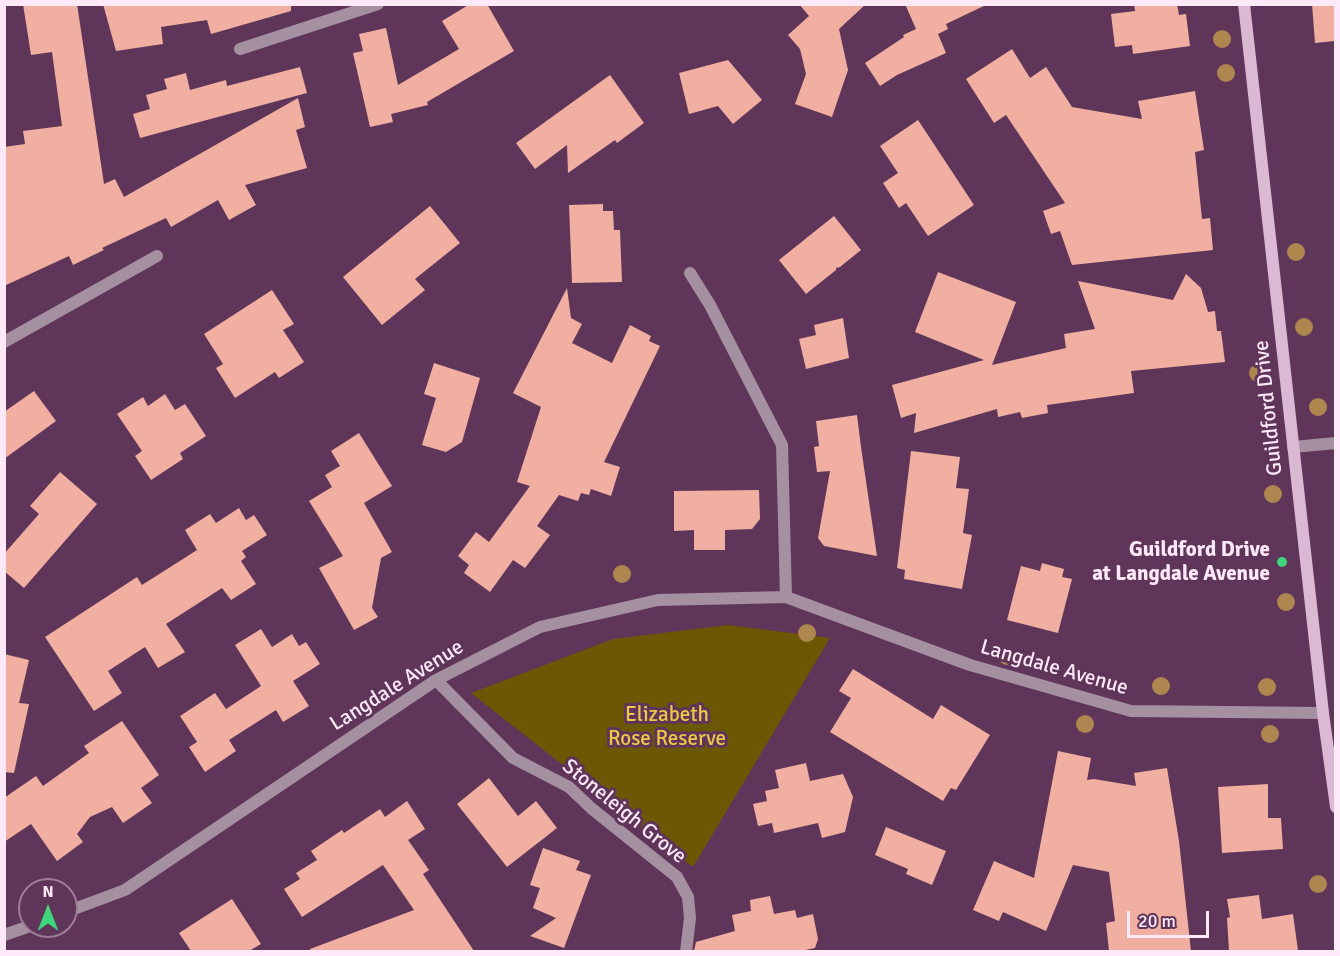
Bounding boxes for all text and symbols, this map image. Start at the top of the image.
street label: Guildford Drive [1249,339,1289,477]
place label: Guildford Drive at Langdale Avenue [1092,537,1270,587]
marker: Guildford Drive at Langdale Avenue [1275,555,1289,569]
street label: Langdale Avenue [326,635,468,737]
street label: Langdale Avenue [977,635,1131,701]
park label: Elizabeth Rose Reserve [608,702,726,752]
street label: Stoneleigh Grove [557,754,691,870]
north arrow [18,878,78,938]
text: N [42,882,54,902]
scale bar [1130,899,1212,937]
text: 20 m [1138,910,1176,932]

